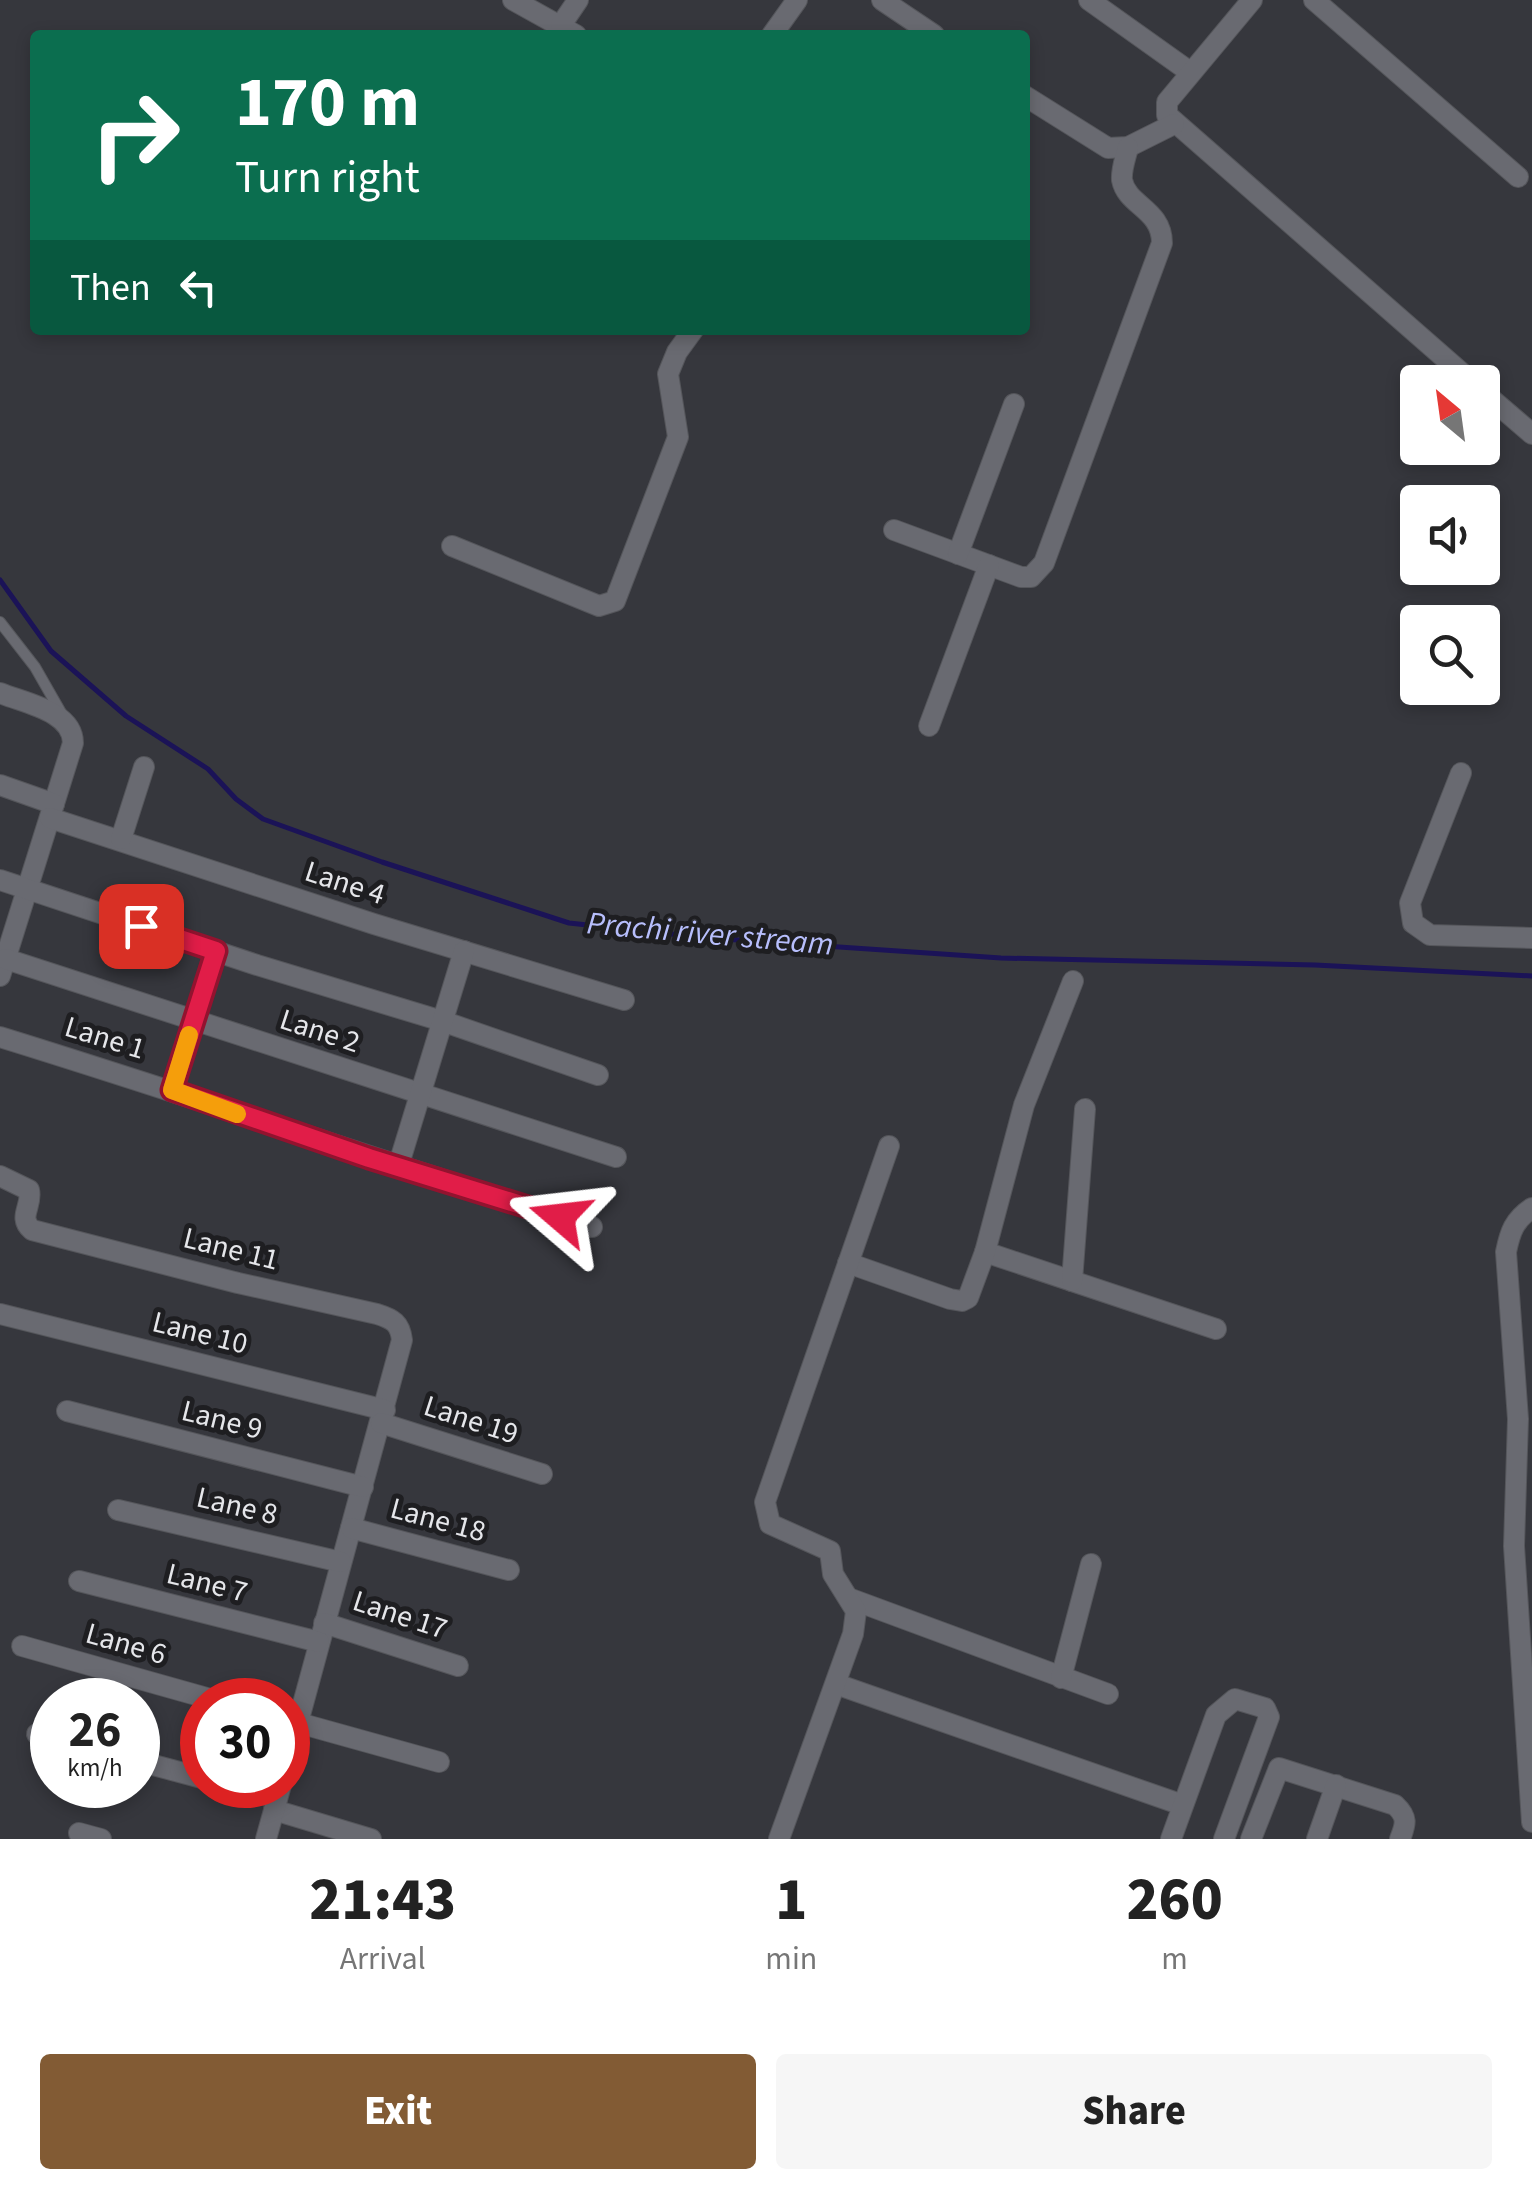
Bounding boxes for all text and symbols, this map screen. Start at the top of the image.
text: 170 m [235,53,420,153]
icon: right [70,70,200,200]
text: Turn right [235,146,420,210]
icon: left [171,260,226,315]
text: Then [70,261,151,315]
north arrow [1400,365,1500,465]
map controls [1400,365,1500,705]
button: sound [1400,485,1500,585]
button: search [1400,605,1500,705]
street label: Lane 4 [299,850,391,916]
pin [99,884,184,969]
icon: arrive [114,899,169,954]
water label: Prachi river stream [585,900,835,968]
street label: Lane 2 [274,998,366,1064]
street label: Lane 1 [60,1005,150,1071]
position arrow [508,1165,612,1269]
street label: Lane 11 [179,1216,283,1282]
street label: Lane 10 [148,1300,252,1366]
street label: Lane 19 [418,1385,524,1455]
street label: Lane 9 [177,1389,267,1451]
street label: Lane 8 [192,1476,282,1536]
street label: Lane 18 [386,1487,490,1553]
street label: Lane 7 [162,1552,252,1614]
street label: Lane 17 [347,1580,453,1650]
street label: Lane 6 [81,1612,171,1676]
speed limit sign: 30 [180,1678,310,1808]
text: 26 [69,1695,121,1766]
text: km/h [67,1750,123,1786]
text: 21:43 [309,1858,456,1943]
text: 1 [775,1858,807,1943]
text: 260 [1127,1858,1223,1943]
text: Arrival [340,1936,426,1982]
text: min [765,1936,817,1982]
text: m [1161,1936,1188,1982]
button: Exit [40,2054,756,2169]
button: Share [776,2054,1492,2169]

